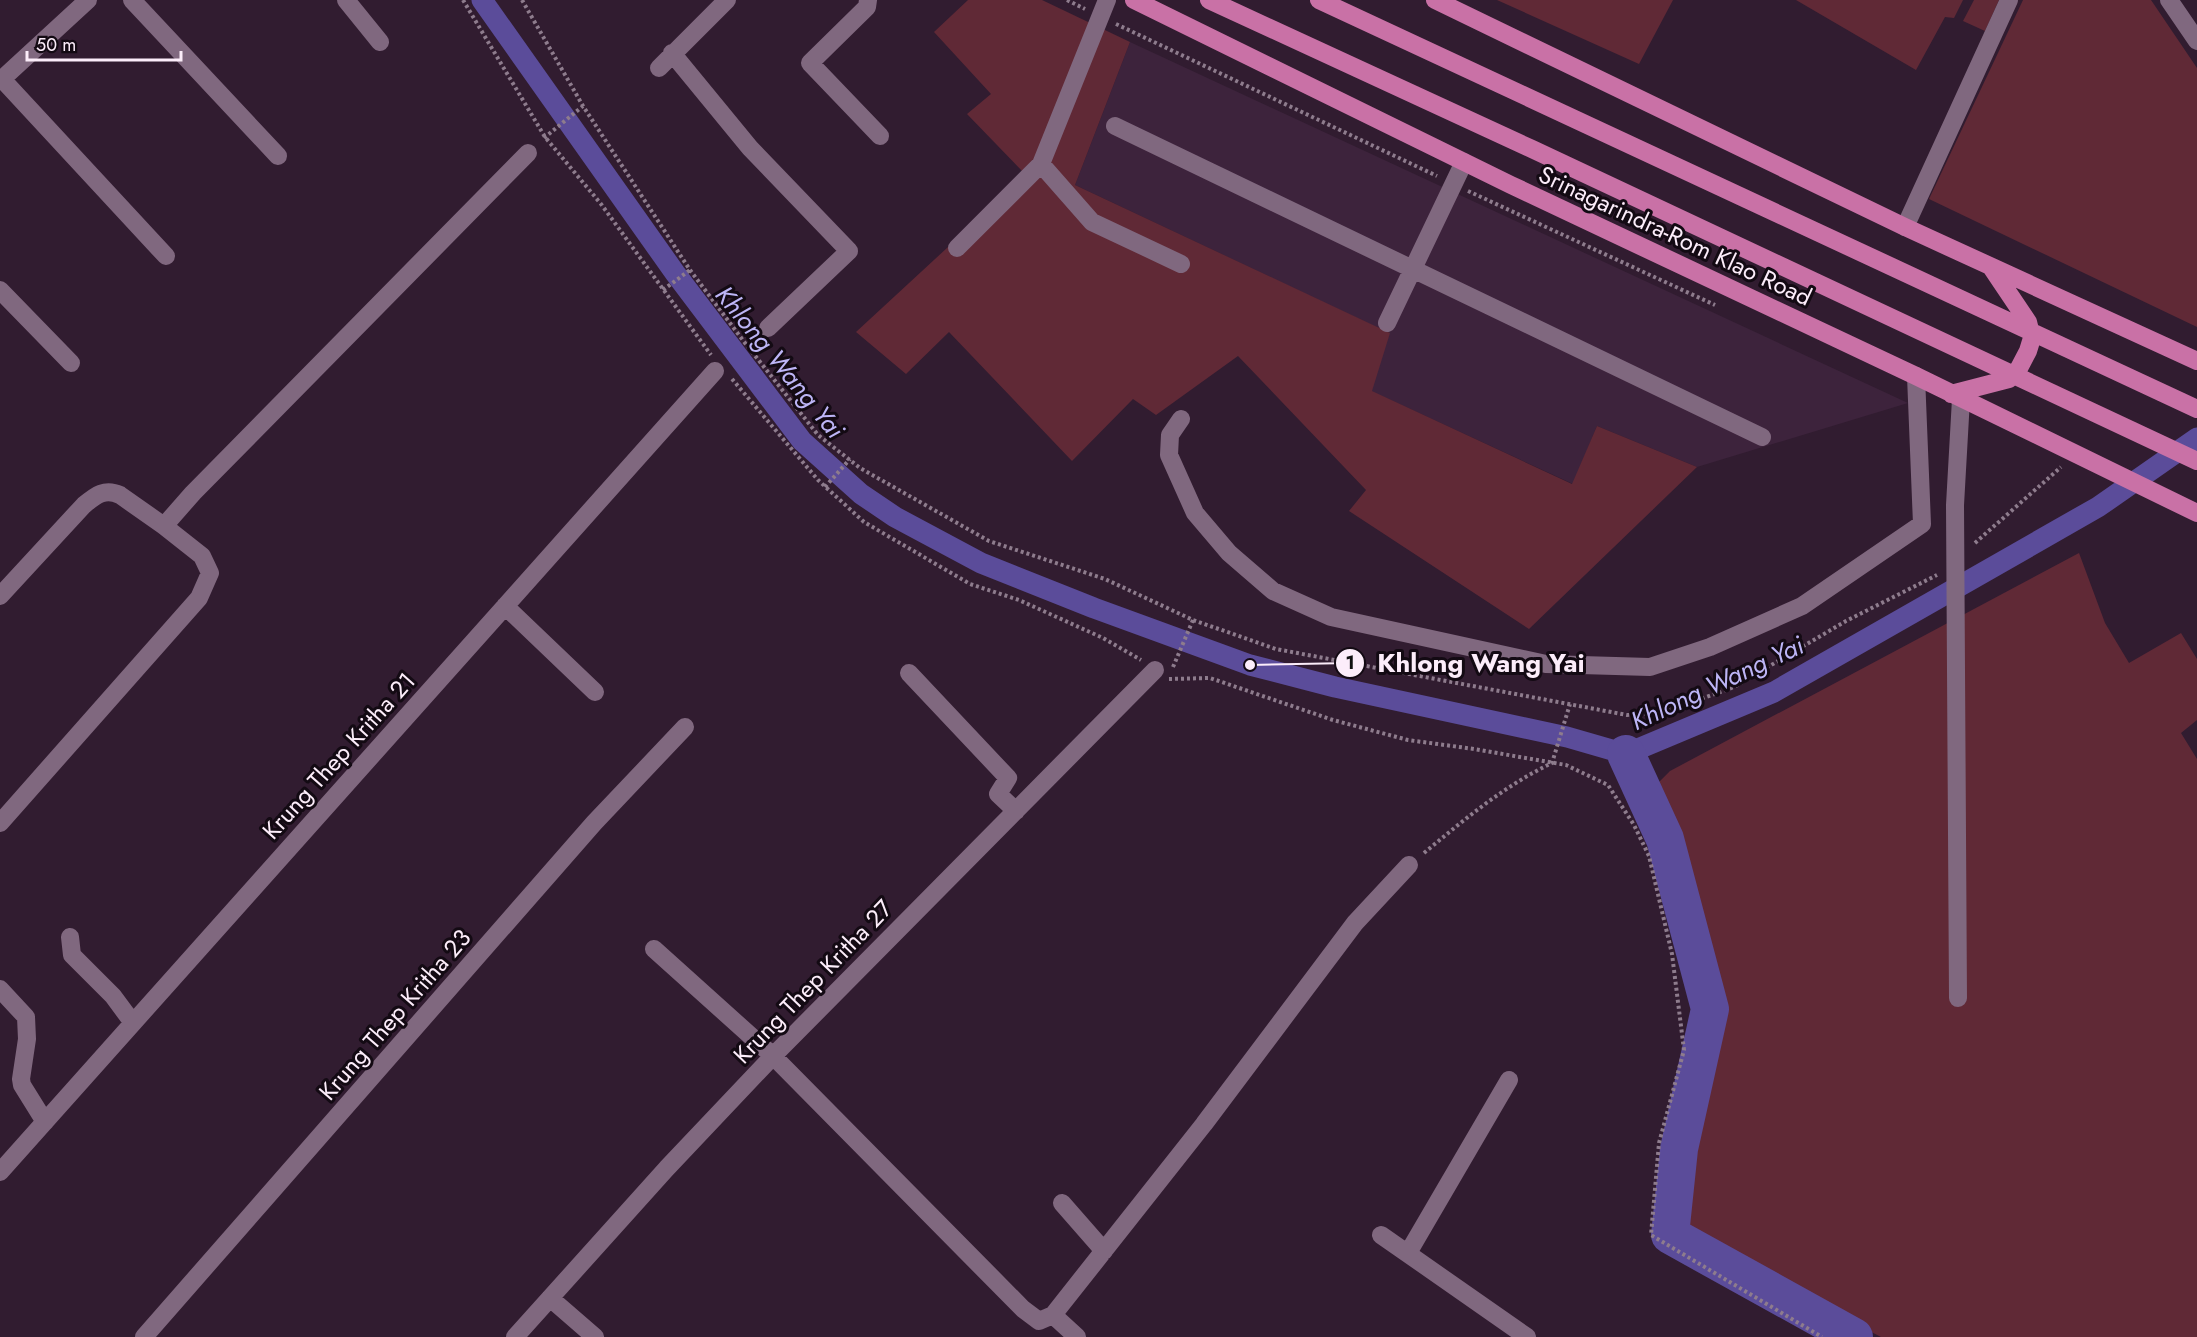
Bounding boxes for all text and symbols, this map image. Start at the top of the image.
scale bar [27,24,182,62]
text: 50 m [36,32,76,58]
street label: Srinagarindra-Rom Klao Road [1533,157,1818,314]
water label: Khlong Wang Yai [706,277,854,447]
water label: Khlong Wang Yai [1624,626,1810,740]
callout: Khlong Wang Yai [1335,641,1596,685]
text: Khlong Wang Yai [1377,644,1585,682]
text: 1 [1345,650,1355,676]
street label: Krung Thep Kritha 21 [254,664,423,847]
street label: Krung Thep Kritha 27 [725,891,901,1072]
street label: Krung Thep Kritha 23 [310,921,479,1108]

